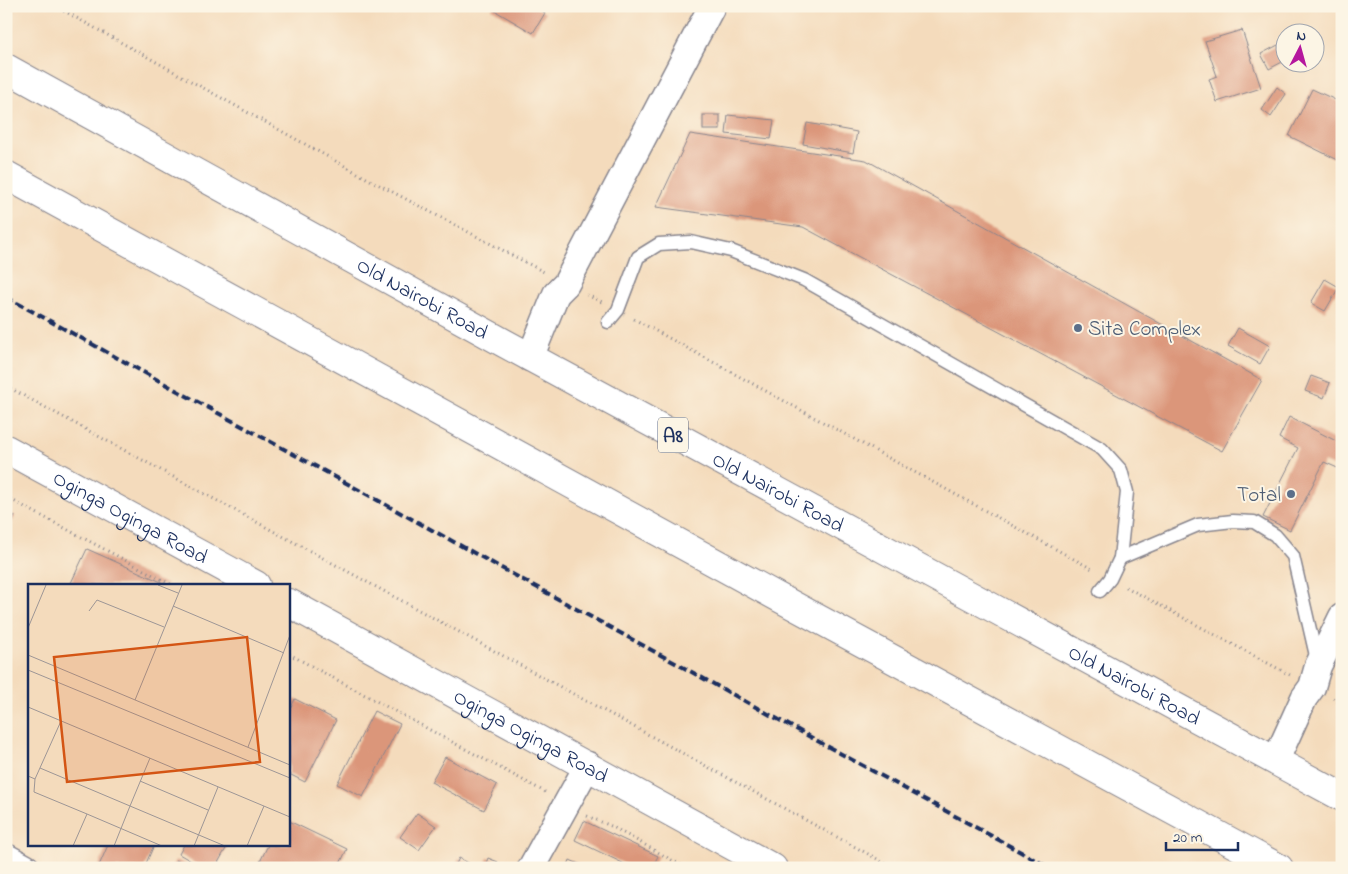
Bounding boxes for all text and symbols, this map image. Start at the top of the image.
north arrow [1276,22,1326,72]
text: N [1295,26,1307,47]
street label: Old Nairobi Road [350,251,493,348]
place label: Sita Complex [1088,315,1201,345]
marker: Sita Complex [1072,322,1084,334]
road number: A8 [658,418,688,452]
street label: Old Nairobi Road [706,445,849,542]
street label: Oginga Oginga Road [47,464,213,573]
place label: Total [1237,481,1281,511]
marker: Total [1285,488,1297,500]
inset map [28,584,290,846]
street label: Old Nairobi Road [1062,638,1205,734]
street label: Oginga Oginga Road [447,683,613,792]
scale bar [1166,819,1238,851]
text: 20 m [1173,827,1203,849]

